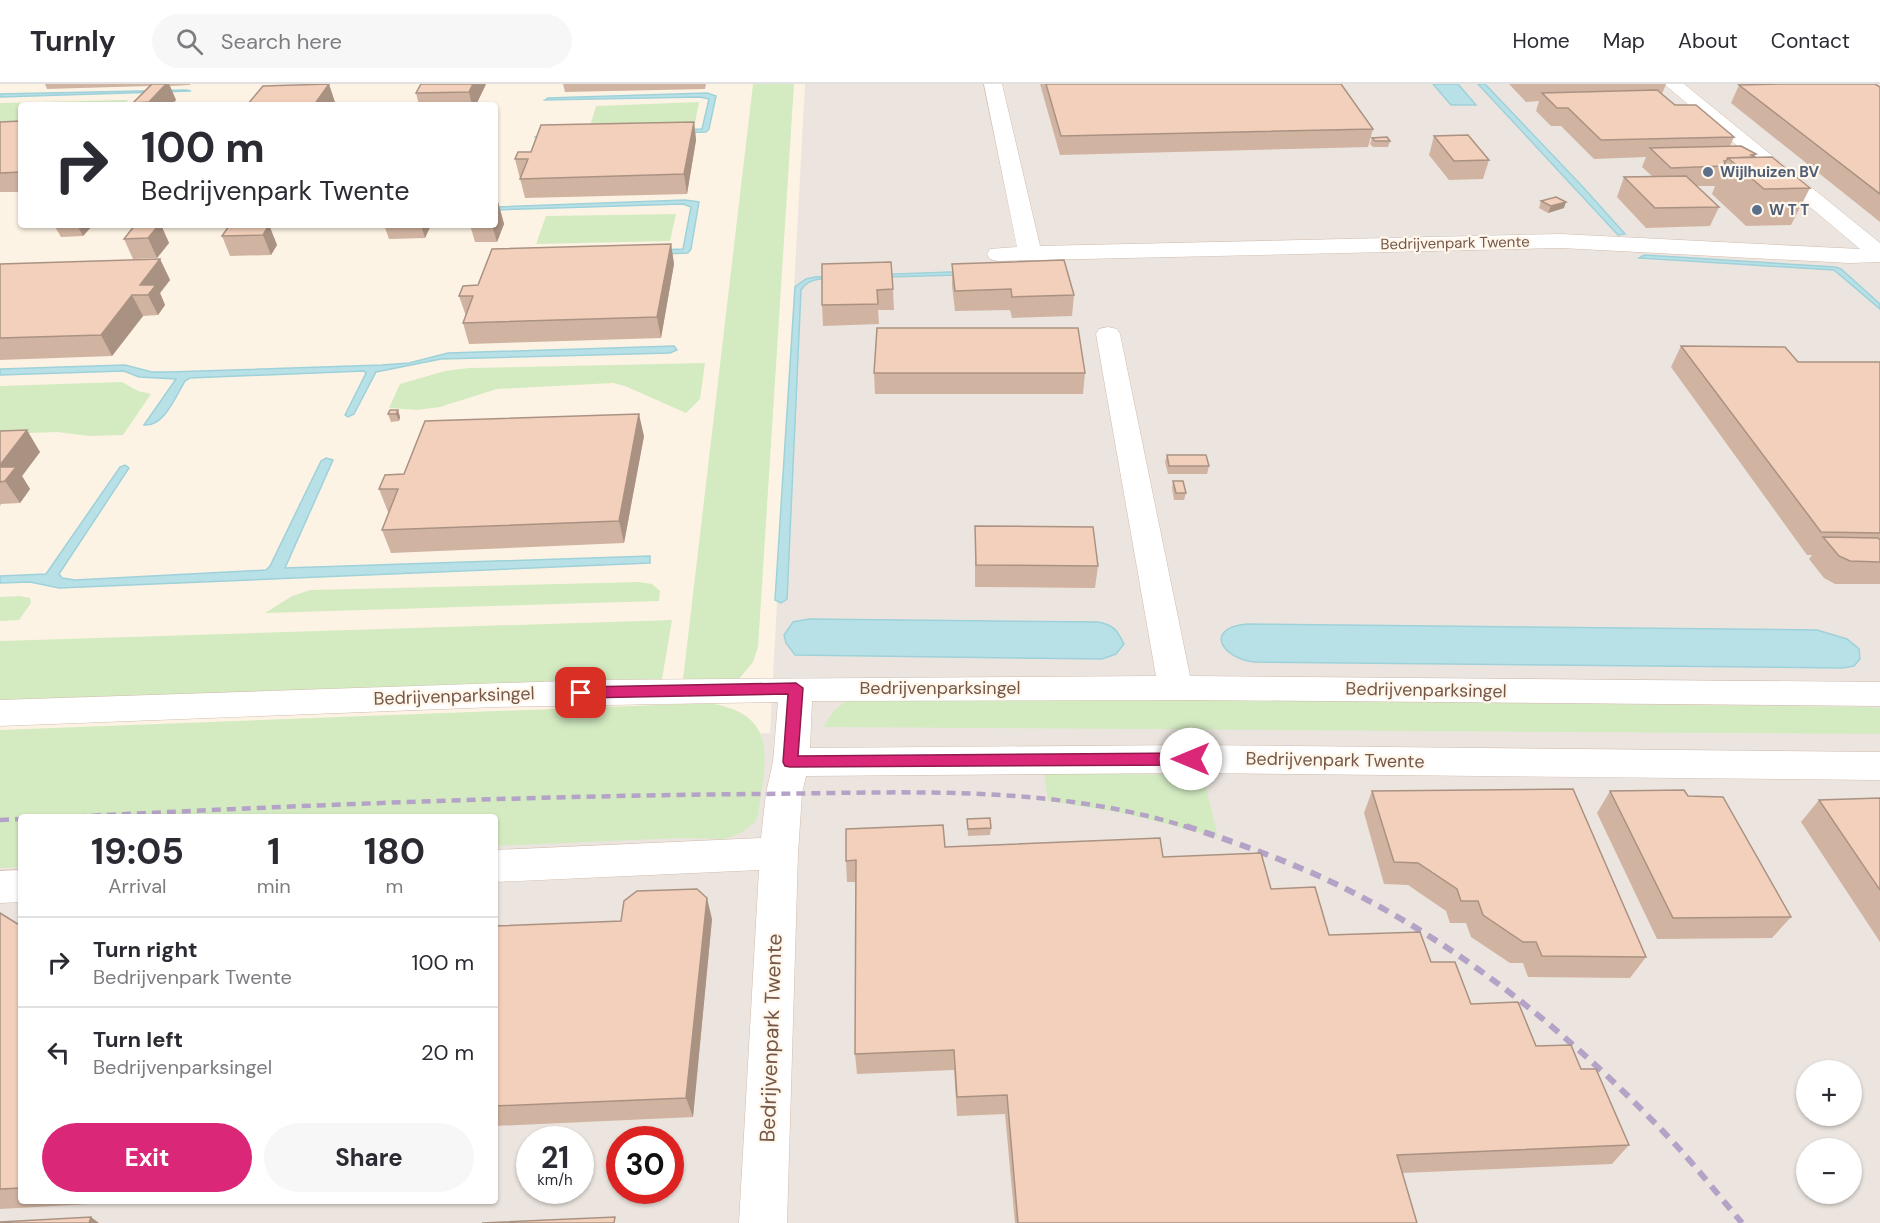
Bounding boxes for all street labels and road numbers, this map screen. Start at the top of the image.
street label: Bedrijvenpark Twente [1380,232,1530,254]
street label: Bedrijvenparksingel [859,676,1021,700]
street label: Bedrijvenparksingel [1345,677,1507,703]
street label: Bedrijvenparksingel [373,681,535,711]
street label: Bedrijvenpark Twente [1245,746,1425,774]
street label: Bedrijvenpark Twente [753,933,789,1143]

